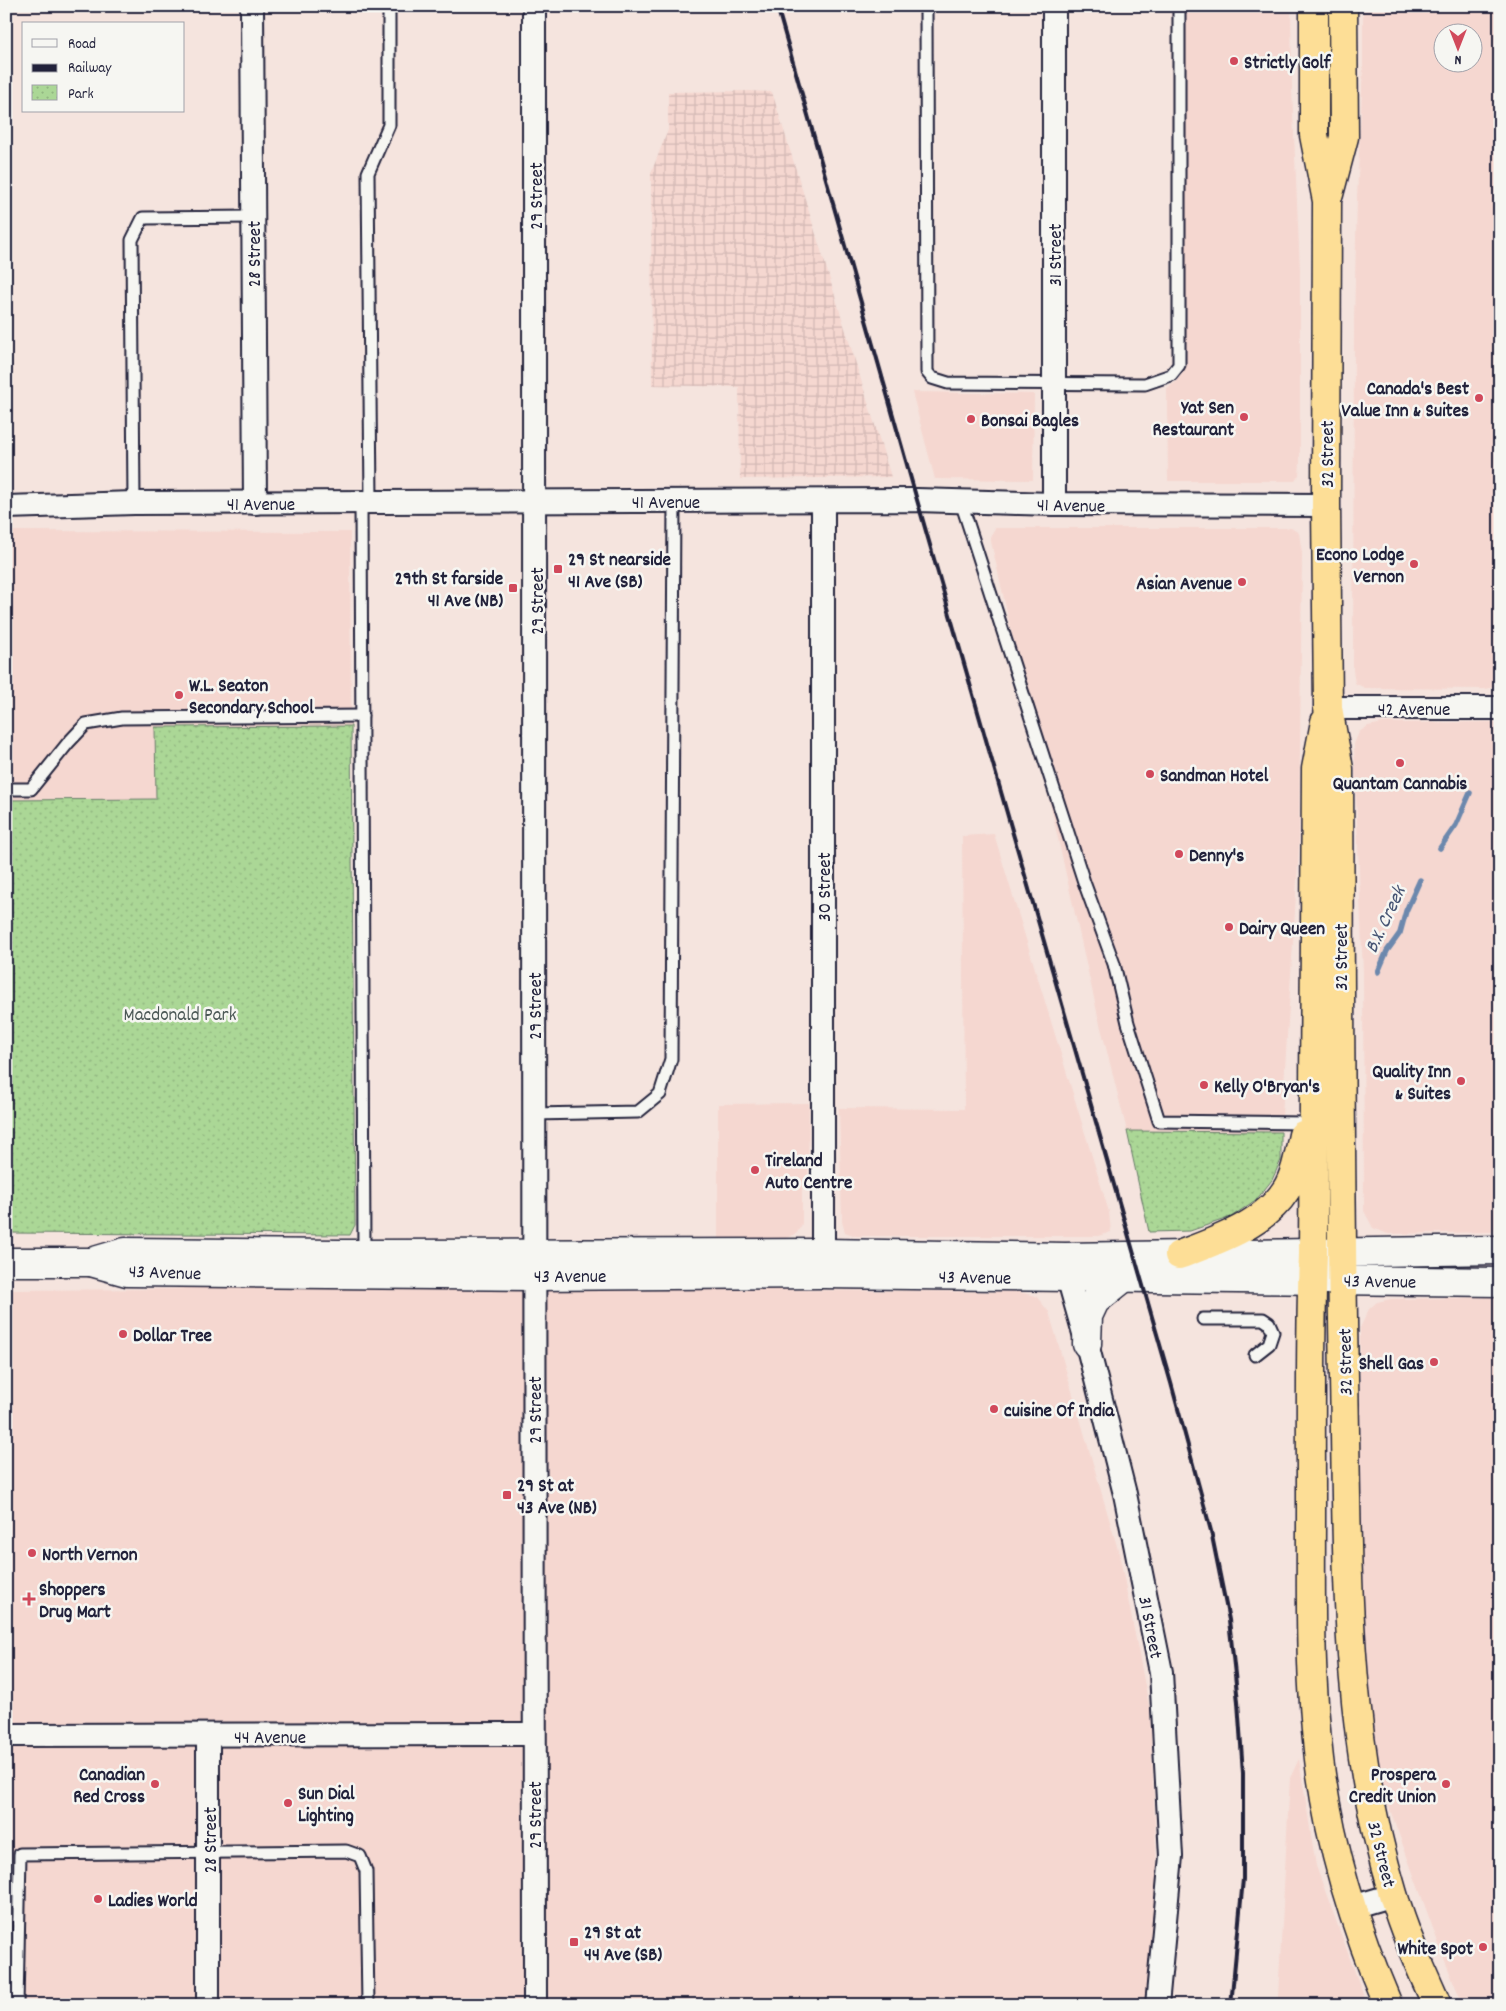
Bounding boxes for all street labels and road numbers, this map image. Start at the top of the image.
street label: 29 Street [525,162,552,230]
street label: 28 Street [243,221,270,287]
street label: 31 Street [1044,223,1071,287]
street label: 32 Street [1316,420,1343,488]
street label: 41 Avenue [632,491,700,518]
street label: 41 Avenue [227,493,295,520]
street label: 41 Avenue [1037,493,1105,522]
street label: 29 Street [526,567,553,635]
street label: 42 Avenue [1378,698,1450,725]
street label: 30 Street [813,852,840,922]
street label: 32 Street [1330,923,1357,991]
street label: 29 Street [524,972,551,1040]
street label: 43 Avenue [128,1260,202,1289]
street label: 43 Avenue [534,1265,606,1292]
street label: 43 Avenue [938,1265,1011,1294]
street label: 43 Avenue [1343,1269,1416,1298]
street label: 32 Street [1333,1328,1362,1396]
street label: 29 Street [524,1376,551,1444]
street label: 31 Street [1129,1594,1168,1661]
street label: 44 Avenue [234,1726,306,1753]
street label: 29 Street [524,1781,551,1849]
street label: 28 Street [199,1807,226,1873]
street label: 32 Street [1358,1819,1401,1891]

